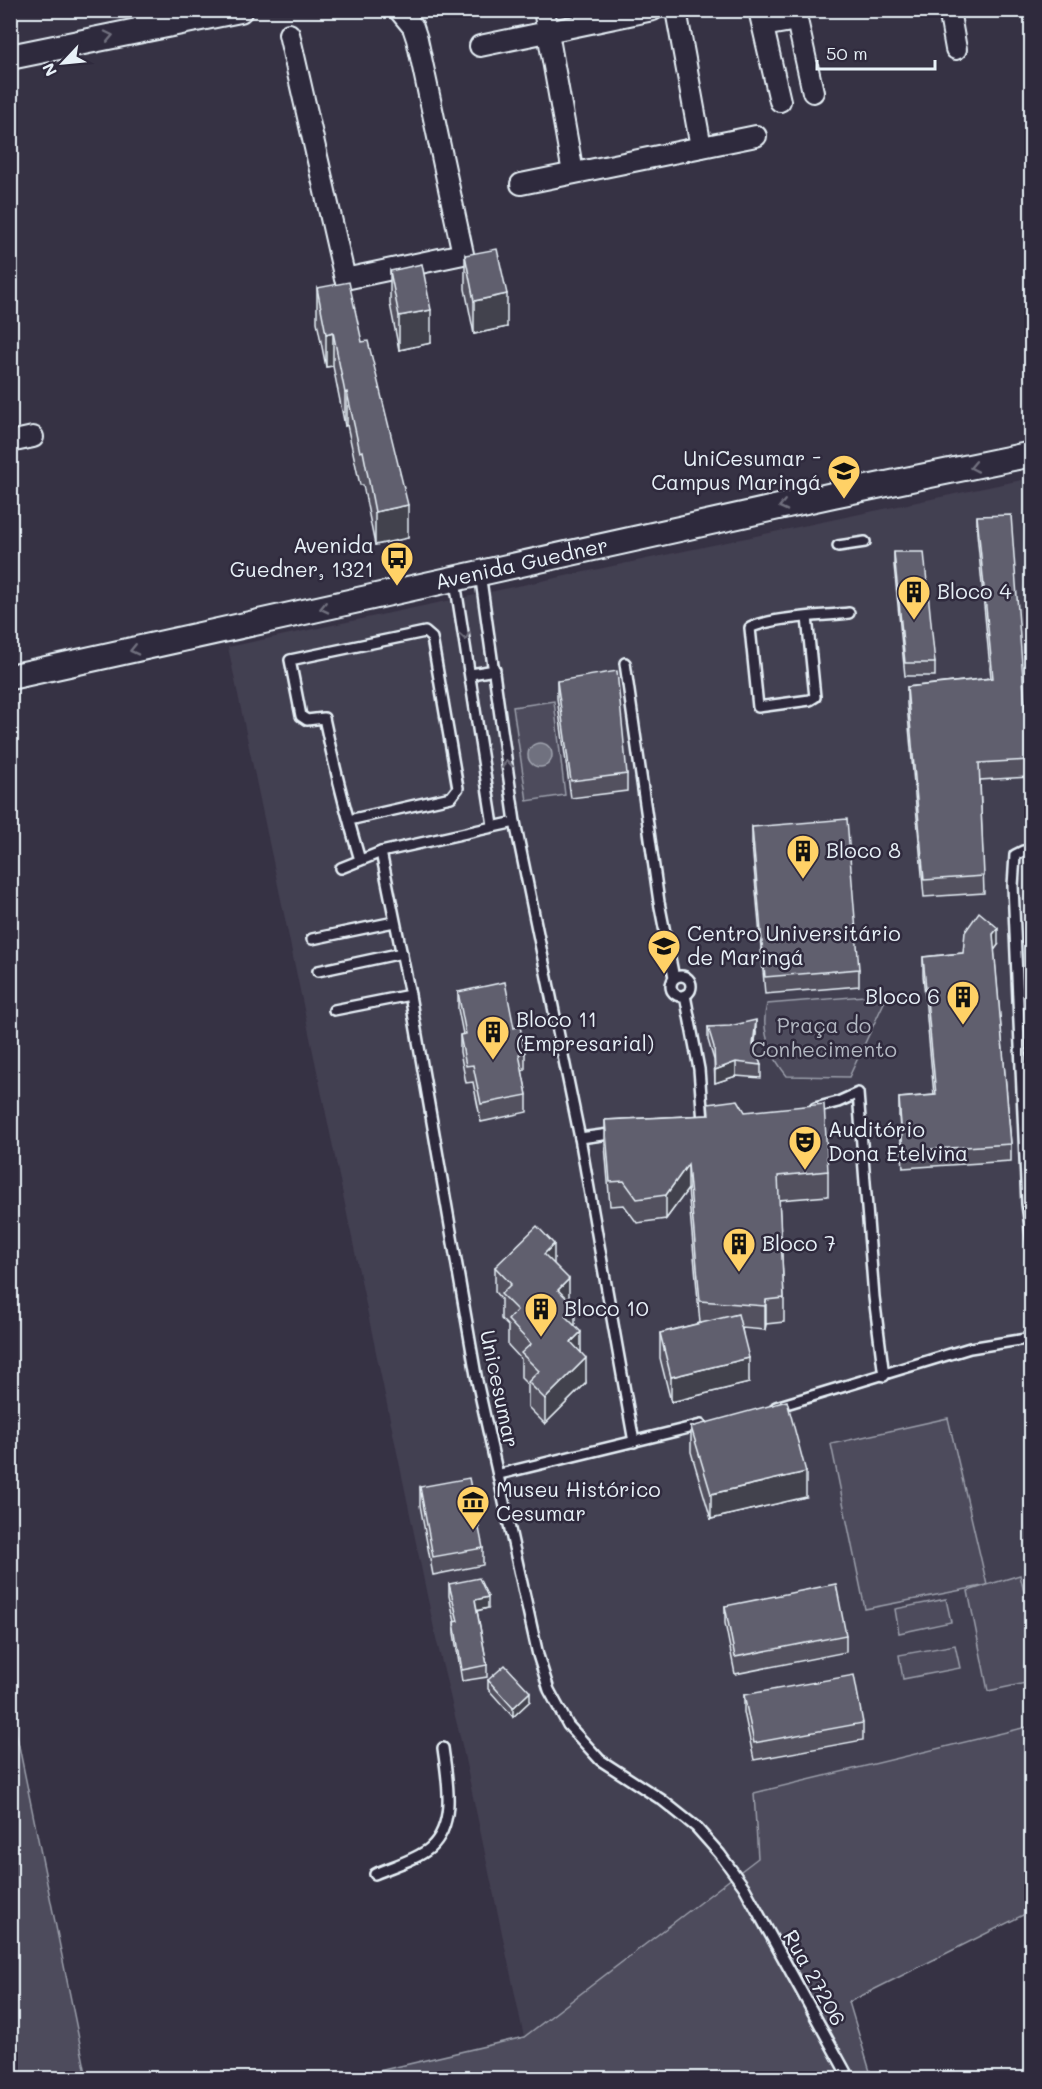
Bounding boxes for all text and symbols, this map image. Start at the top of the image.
one-way arrow [103,30,113,43]
north arrow [33,33,93,93]
scale bar [817,33,936,71]
text: 50 m [826,41,868,65]
text: N [37,60,61,80]
place label: UniCesumar - Campus Maringá [651,444,821,495]
school or university icon: UniCesumar - Campus Maringá [826,453,862,500]
one-way arrow [970,460,980,473]
one-way arrow [779,498,789,511]
street label: Avenida Guedner [432,530,610,595]
place label: Avenida Guedner, 1321 [230,531,374,582]
bus stop icon: Avenida Guedner, 1321 [379,540,415,587]
building icon: Bloco 4 [896,574,932,621]
place label: Bloco 4 [937,577,1012,604]
one-way arrow [319,601,329,614]
one-way arrow [458,631,470,641]
one-way arrow [129,643,139,656]
one-way arrow [502,759,514,768]
building icon: Bloco 8 [785,833,821,880]
place label: Bloco 8 [826,836,901,863]
place label: Centro Universitário de Maringá [687,919,901,970]
school or university icon: Centro Universitário de Maringá [646,928,682,975]
building icon: Bloco 6 [945,979,981,1026]
place label: Bloco 6 [865,982,940,1009]
place label: Bloco 11 (Empresarial) [516,1005,654,1056]
park label: Praça do Conhecimento [751,1011,897,1062]
building icon: Bloco 11 (Empresarial) [475,1014,511,1061]
place label: Auditório Dona Etelvina [828,1115,968,1166]
theatre icon: Auditório Dona Etelvina [787,1124,823,1171]
building icon: Bloco 7 [721,1226,757,1273]
place label: Bloco 7 [762,1229,836,1256]
building icon: Bloco 10 [523,1291,559,1338]
place label: Bloco 10 [564,1294,649,1321]
street label: Unicesumar [475,1327,526,1450]
place label: Museu Histórico Cesumar [496,1475,661,1526]
museum icon: Museu Histórico Cesumar [455,1484,491,1531]
street label: Rua 27206 [778,1925,853,2030]

